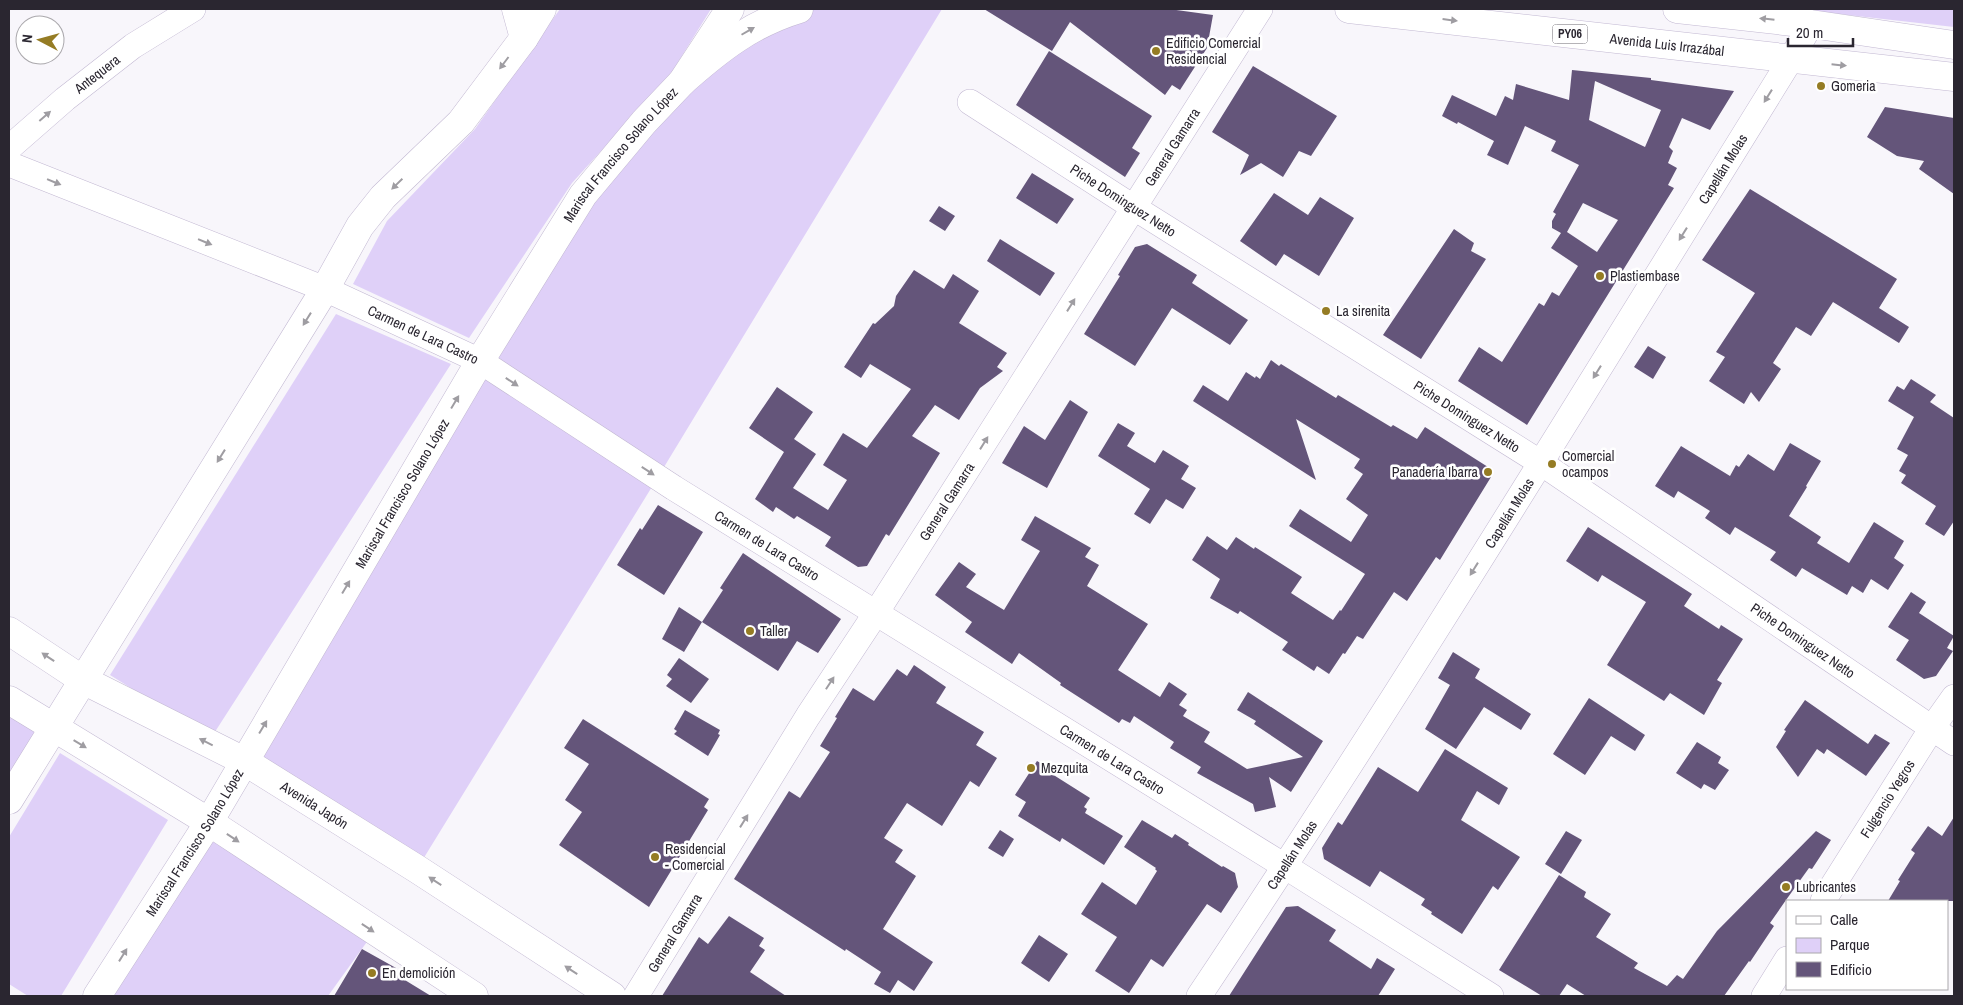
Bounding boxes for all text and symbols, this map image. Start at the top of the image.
north arrow [15,15,65,65]
one-way arrow [1759,15,1775,23]
scale bar [1788,15,1853,47]
one-way arrow [1442,16,1458,24]
text: 20 m [1796,22,1823,43]
road number: PY06 [1552,24,1588,44]
one-way arrow [740,27,755,35]
street label: Avenida Luis Irrazábal [1608,29,1725,60]
text: N [18,34,36,44]
place label: Edificio Comercial Residencial [1166,34,1260,68]
marker: Edificio Comercial Residencial [1150,45,1162,57]
street label: Antequera [70,50,124,98]
one-way arrow [499,56,510,69]
one-way arrow [1832,61,1848,69]
place label: Gomeria [1831,77,1876,95]
marker: Gomeria [1815,80,1827,92]
street label: Mariscal Francisco Solano López [559,83,682,226]
one-way arrow [1764,89,1773,102]
street label: General Gamarra [1141,104,1204,190]
one-way arrow [39,110,51,122]
street label: Capellán Molas [1694,130,1751,207]
street label: Piche Dominguez Netto [1067,160,1179,241]
one-way arrow [391,178,403,190]
one-way arrow [47,179,61,187]
one-way arrow [1678,227,1687,241]
one-way arrow [198,238,213,246]
place label: Plastiembase [1610,267,1680,285]
marker: Plastiembase [1594,270,1606,282]
one-way arrow [1066,299,1076,312]
street label: Carmen de Lara Castro [365,301,481,368]
place label: La sirenita [1336,302,1391,320]
marker: La sirenita [1320,305,1332,317]
one-way arrow [302,312,312,325]
one-way arrow [1593,366,1602,379]
street label: Piche Dominguez Netto [1410,376,1523,457]
one-way arrow [505,377,518,387]
one-way arrow [451,396,460,409]
street label: Mariscal Francisco Solano López [351,415,453,572]
one-way arrow [979,436,989,449]
place label: Comercial ocampos [1562,447,1614,481]
one-way arrow [216,450,226,463]
marker: Comercial ocampos [1546,458,1558,470]
street label: General Gamarra [915,459,979,544]
place label: Panadería Ibarra [1392,463,1479,481]
one-way arrow [641,466,655,475]
marker: Panadería Ibarra [1482,466,1494,478]
street label: Capellán Molas [1481,475,1538,552]
street label: Carmen de Lara Castro [711,506,823,585]
one-way arrow [1469,563,1478,576]
one-way arrow [342,580,350,595]
street label: Piche Dominguez Netto [1747,599,1858,682]
place label: Taller [760,622,788,640]
marker: Taller [744,625,756,637]
one-way arrow [41,652,55,662]
one-way arrow [825,676,835,689]
street label: Carmen de Lara Castro [1056,720,1168,799]
one-way arrow [259,721,268,734]
one-way arrow [199,738,213,746]
one-way arrow [73,740,86,749]
street label: Fulgencio Yegros [1856,756,1919,841]
place label: Mezquita [1041,759,1089,777]
marker: Mezquita [1025,762,1037,774]
street label: Mariscal Francisco Solano López [142,765,247,920]
street label: Avenida Japón [276,777,352,833]
one-way arrow [740,814,749,827]
street label: Capellán Molas [1263,817,1321,893]
one-way arrow [226,834,240,843]
place label: Residencial - Comercial [665,840,726,874]
marker: Residencial - Comercial [649,851,661,863]
one-way arrow [428,876,441,886]
place label: Lubricantes [1796,878,1856,896]
marker: Lubricantes [1780,881,1792,893]
street label: General Gamarra [644,890,706,976]
legend [1786,900,1948,990]
text: Calle [1830,909,1858,930]
one-way arrow [362,924,375,933]
text: Parque [1830,934,1870,955]
one-way arrow [119,949,128,962]
text: Edificio [1830,959,1872,980]
place label: En demolición [382,964,455,982]
one-way arrow [564,965,577,974]
marker: En demolición [366,967,378,979]

